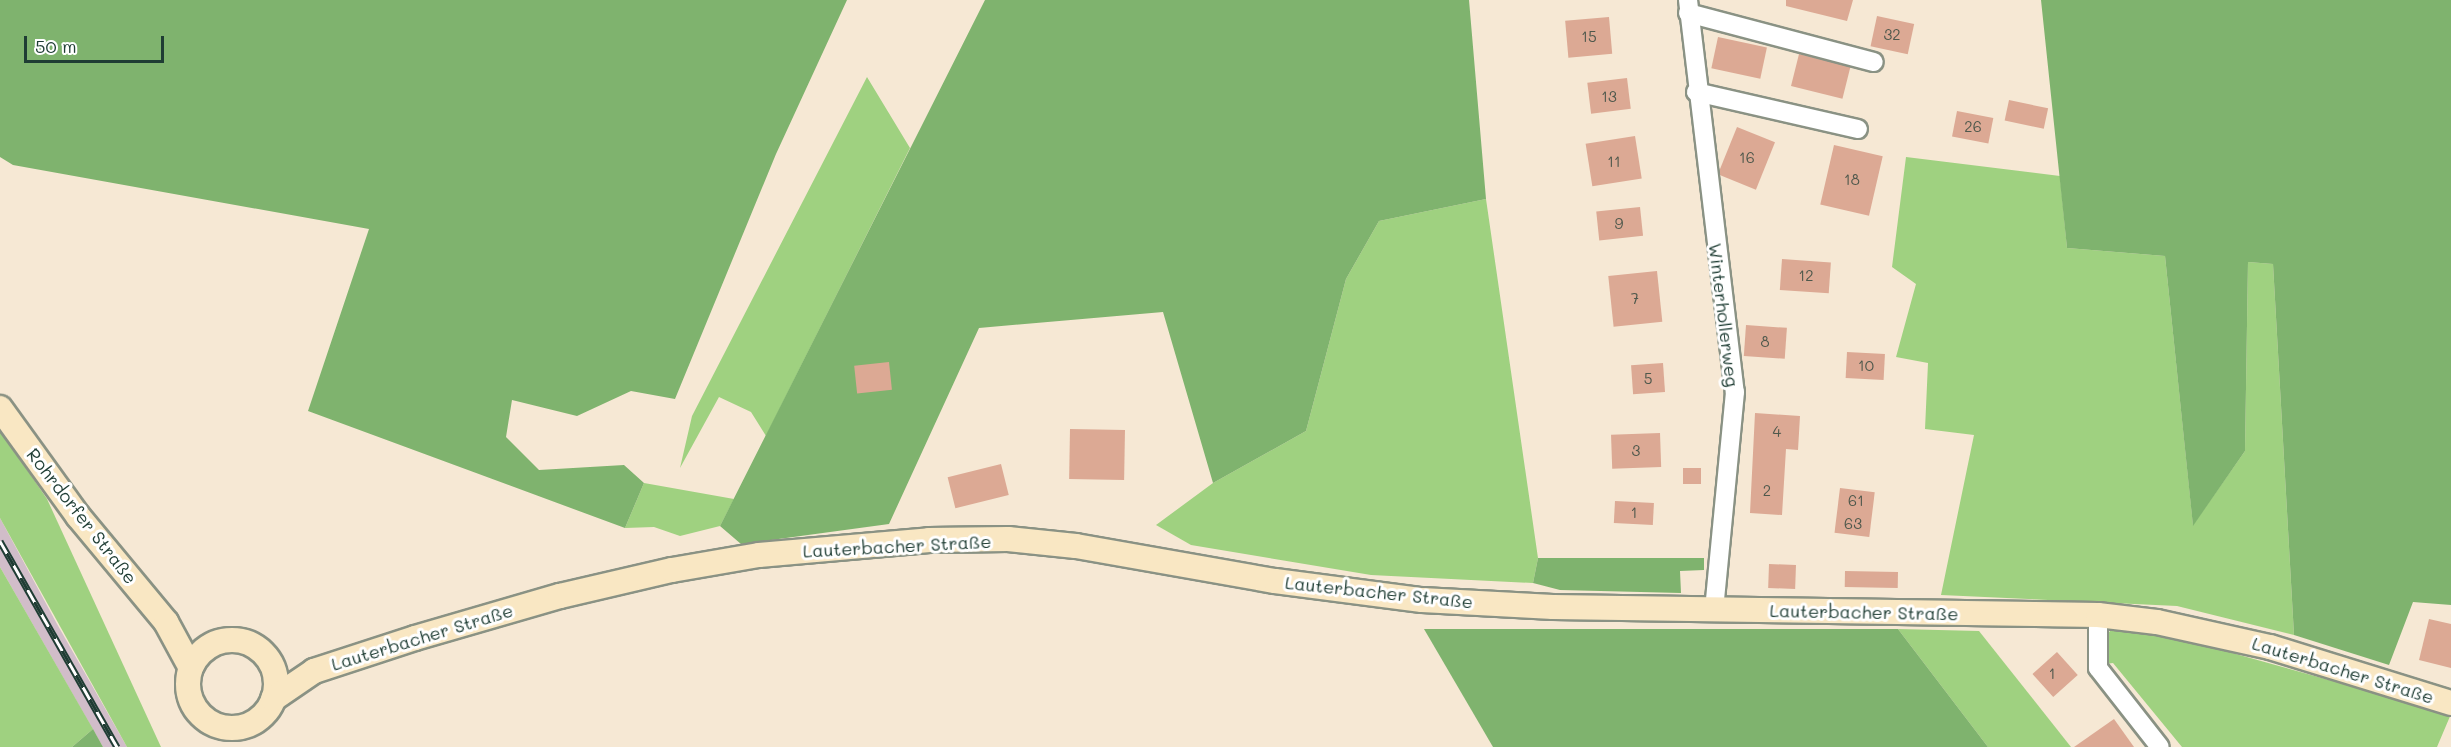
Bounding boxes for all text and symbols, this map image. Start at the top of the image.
scale bar [27,24,166,62]
house number: 32 [1883,26,1901,44]
house number: 15 [1581,28,1597,46]
text: 50 m [35,34,77,58]
house number: 13 [1601,88,1617,106]
house number: 26 [1964,118,1982,136]
house number: 16 [1739,149,1755,167]
house number: 11 [1607,153,1621,171]
house number: 18 [1844,171,1860,189]
house number: 9 [1615,215,1623,233]
street label: Winterhollerweg [1704,242,1744,388]
house number: 12 [1798,267,1814,285]
house number: 7 [1631,290,1639,308]
house number: 8 [1760,333,1770,351]
house number: 10 [1858,357,1874,375]
house number: 5 [1644,370,1652,388]
house number: 4 [1773,423,1781,441]
house number: 3 [1632,442,1640,460]
street label: Rohrdorfer Straße [22,444,142,588]
house number: 2 [1763,482,1771,500]
house number: 61 [1848,492,1864,510]
house number: 1 [1631,504,1637,522]
house number: 63 [1844,515,1862,533]
street label: Lauterbacher Straße [802,530,992,562]
street label: Lauterbacher Straße [1284,571,1474,613]
street label: Lauterbacher Straße [329,599,515,675]
street label: Lauterbacher Straße [1769,600,1959,624]
street label: Lauterbacher Straße [2250,632,2436,708]
house number: 1 [2049,665,2055,683]

